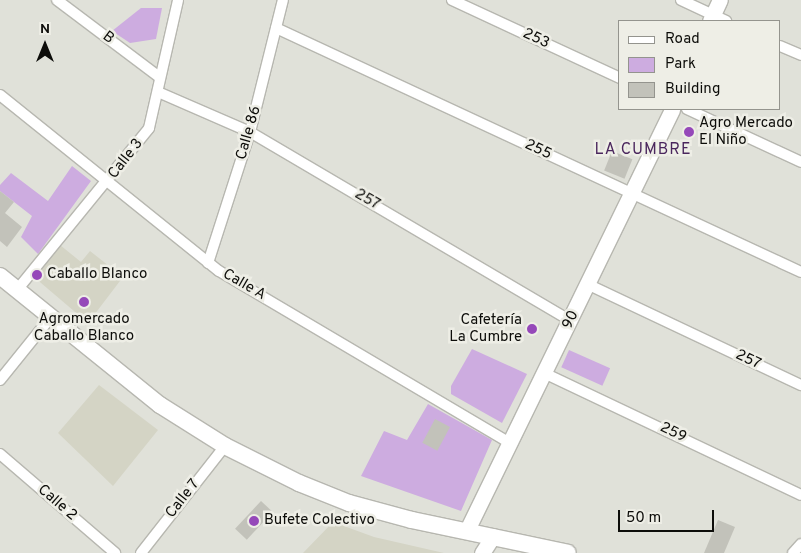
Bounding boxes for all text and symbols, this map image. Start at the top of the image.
north arrow [20,20,70,70]
legend [618,20,781,110]
text: N [40,21,50,38]
street label: 253 [520,25,552,53]
street label: B [99,28,117,48]
text: Road [665,30,700,49]
text: Park [665,55,696,74]
text: Building [665,80,720,99]
street label: Calle 86 [233,104,265,162]
place label: Agro Mercado El Niño [699,114,793,149]
marker: Agro Mercado El Niño [683,126,695,138]
street label: Calle 3 [105,135,147,183]
street label: 255 [522,136,554,164]
district label: LA CUMBRE [593,140,693,160]
street label: 257 [351,186,383,214]
street label: Calle A [219,265,269,305]
place label: Caballo Blanco [47,266,147,284]
marker: Caballo Blanco [31,269,43,281]
marker: Agromercado Caballo Blanco [78,296,90,308]
street label: 90 [559,308,583,332]
place label: Agromercado Caballo Blanco [34,310,134,345]
place label: Cafetería La Cumbre [449,311,522,346]
marker: Cafetería La Cumbre [526,323,538,335]
street label: 257 [732,346,764,374]
street label: 259 [657,419,689,447]
street label: Calle 7 [162,476,204,522]
street label: Calle 2 [34,481,80,525]
scale bar [621,500,717,532]
text: 50 m [626,509,661,528]
place label: Bufete Colectivo [264,512,375,530]
marker: Bufete Colectivo [248,515,260,527]

